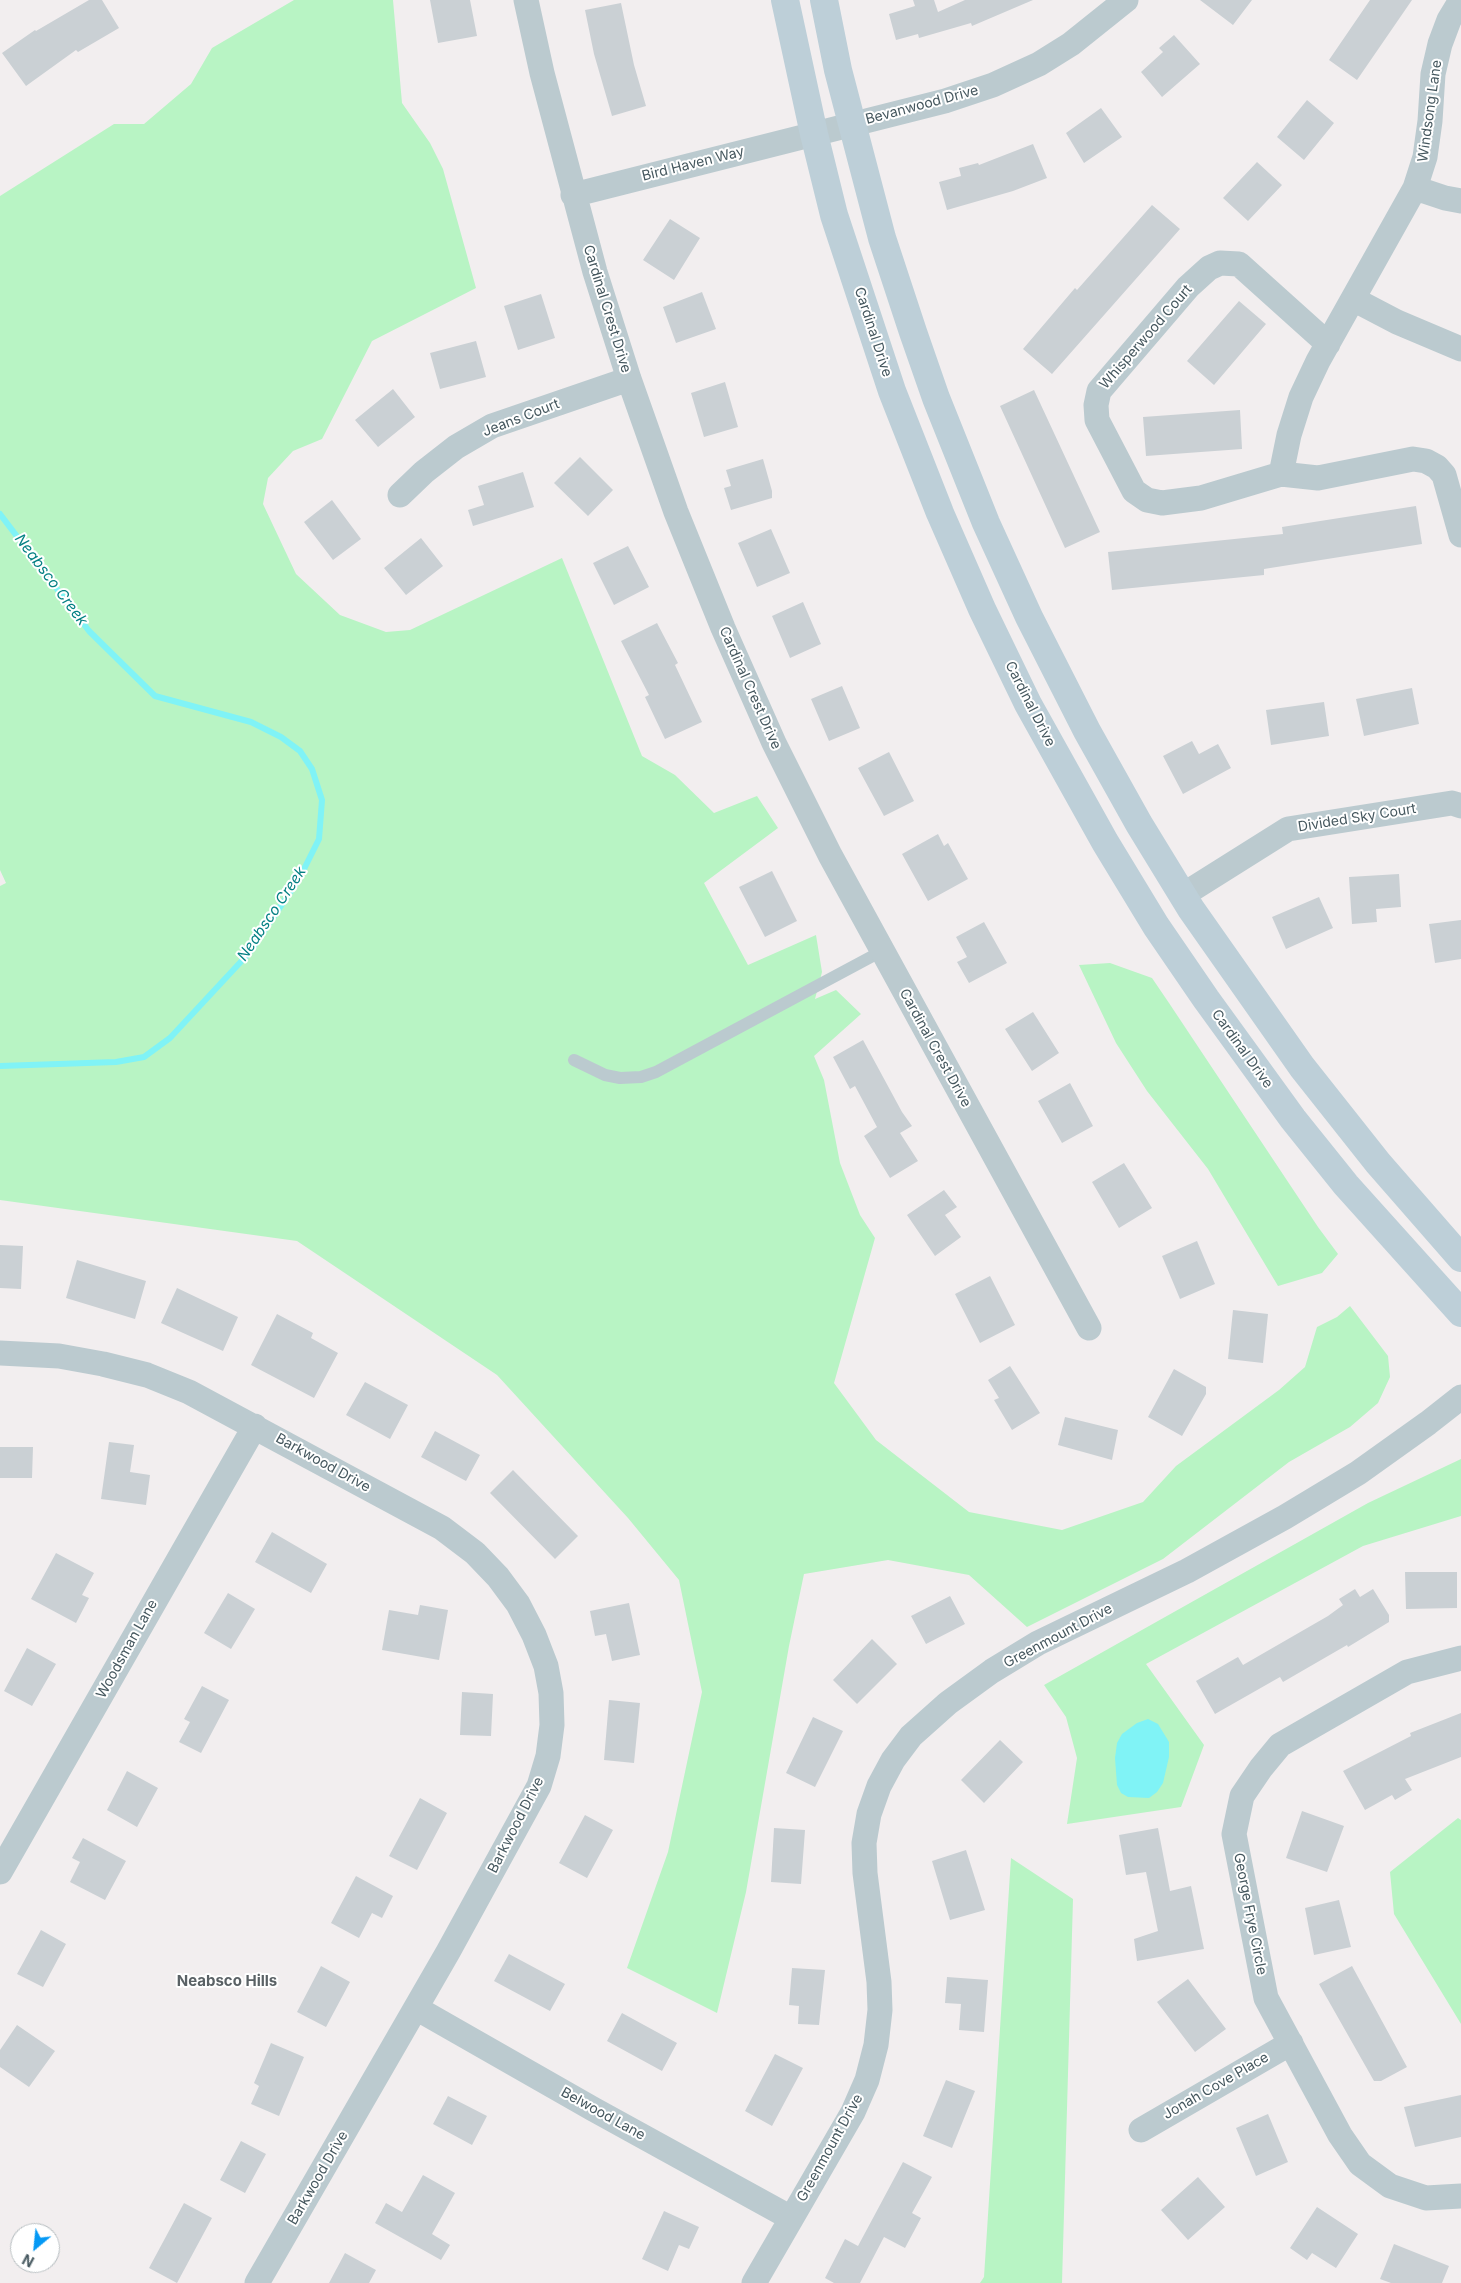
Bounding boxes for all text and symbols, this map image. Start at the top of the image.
street label: Windsong Lane [1415,59,1445,163]
street label: Bevanwood Drive [864,82,980,128]
street label: Bird Haven Way [640,143,746,185]
street label: Cardinal Crest Drive [580,243,634,375]
street label: Whisperwood Court [1096,282,1196,392]
street label: Cardinal Drive [851,285,895,379]
street label: Jeans Court [480,396,562,440]
water label: Neabsco Creek [11,531,91,629]
street label: Cardinal Crest Drive [715,624,785,752]
street label: Cardinal Drive [1001,659,1059,749]
street label: Divided Sky Court [1297,800,1417,836]
water label: Neabsco Creek [234,863,310,965]
street label: Cardinal Crest Drive [896,986,974,1110]
street label: Cardinal Drive [1208,1006,1276,1092]
street label: Barkwood Drive [273,1430,373,1496]
street label: Woodsman Lane [93,1597,161,1701]
street label: Greenmount Drive [1001,1600,1115,1672]
street label: Barkwood Drive [485,1774,547,1876]
street label: George Frye Circle [1230,1852,1270,1976]
district label: Neabsco Hills [177,1972,277,1990]
street label: Jonah Cove Place [1160,2049,1272,2123]
street label: Belwood Lane [558,2084,648,2144]
street label: Greenmount Drive [793,2091,867,2205]
street label: Barkwood Drive [284,2128,352,2228]
north arrow [10,2223,60,2273]
text: N [19,2251,37,2271]

